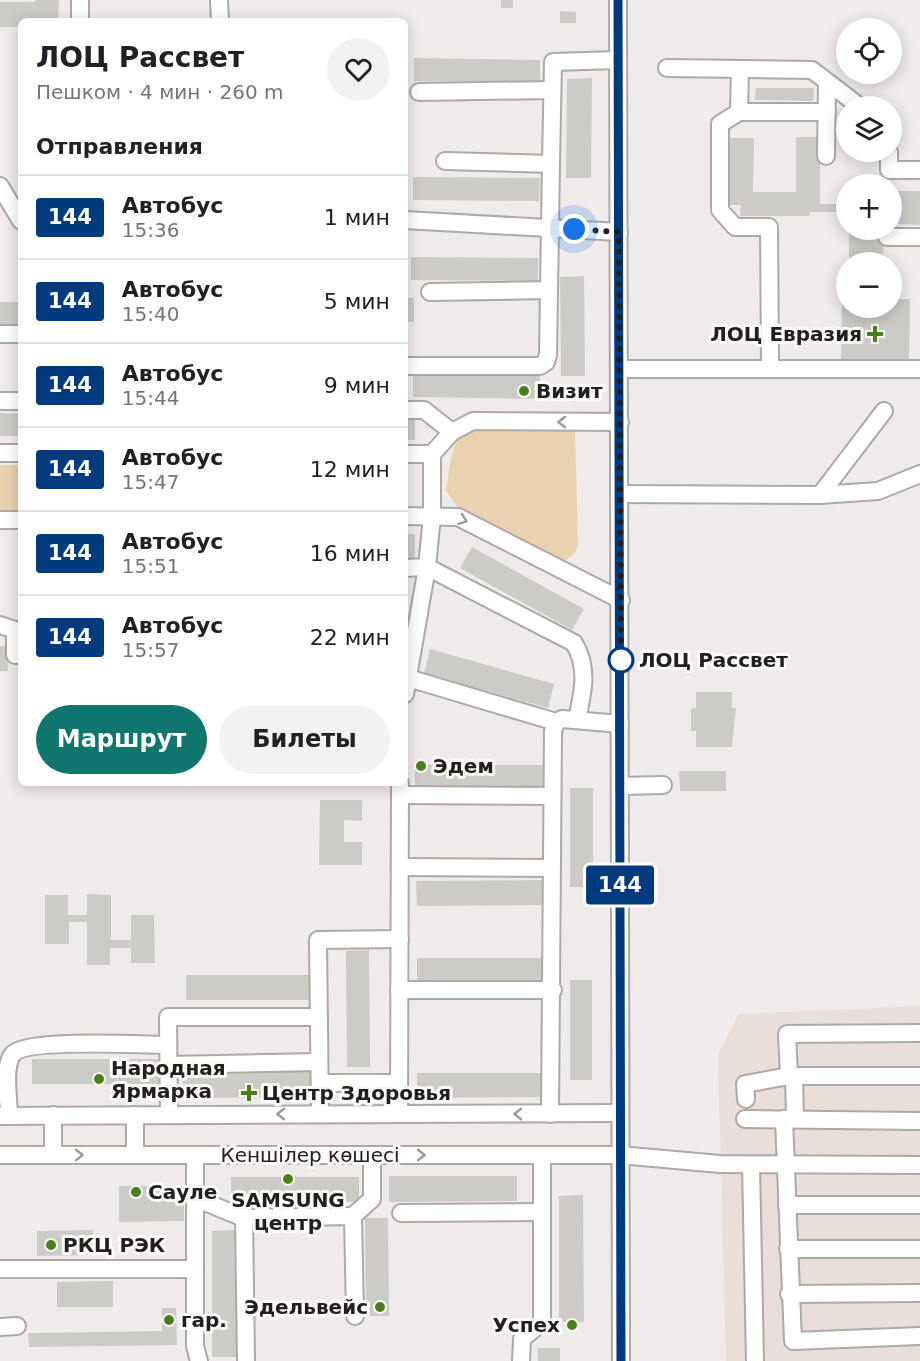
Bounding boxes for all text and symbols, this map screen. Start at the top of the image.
map controls [836,18,902,318]
button: locate [836,18,902,84]
button: heart [327,38,390,101]
text: ЛОЦ Рассвет [36,41,244,74]
text: Пешком · 4 мин · 260 m [36,80,283,104]
button: layers [836,96,902,162]
text: Отправления [36,134,203,159]
button: + [836,174,902,240]
text: Автобус [122,193,223,218]
text: 144 [48,205,92,229]
text: 1 мин [324,205,390,230]
your location [559,214,589,244]
text: 15:36 [122,218,179,242]
button: − [836,252,902,318]
text: Автобус [122,277,223,302]
text: 144 [48,289,92,313]
text: 5 мин [324,289,390,314]
text: 15:40 [122,302,179,326]
place label: ЛОЦ Евразия [710,322,862,346]
marker: ЛОЦ Евразия [866,325,884,343]
text: Автобус [122,361,223,386]
text: 144 [48,373,92,397]
text: 9 мин [324,373,390,398]
place label: Визит [536,379,603,403]
marker: Визит [517,384,531,398]
text: 15:44 [122,386,179,410]
one-way arrow [557,416,566,428]
text: Автобус [122,445,223,470]
text: 144 [48,457,92,481]
text: 12 мин [310,457,390,482]
text: 15:47 [122,470,179,494]
one-way arrow [457,513,467,526]
text: Автобус [122,529,223,554]
text: 144 [48,541,92,565]
text: 16 мин [310,541,390,566]
text: 15:51 [122,554,179,578]
text: Автобус [122,613,223,638]
text: 144 [48,625,92,649]
text: 22 мин [310,625,390,650]
text: 15:57 [122,638,179,662]
marker: ЛОЦ Рассвет [608,647,634,673]
place label: ЛОЦ Рассвет [639,648,788,672]
button: Маршрут [36,705,207,774]
button: Билеты [219,705,390,774]
place label: Эдем [433,754,494,778]
marker: Эдем [414,759,428,773]
line badge: 144 [586,866,654,904]
text: 144 [598,873,642,897]
place label: Народная Ярмарка [111,1056,226,1103]
marker: Народная Ярмарка [92,1072,106,1086]
place label: Центр Здоровья [262,1081,451,1105]
marker: Центр Здоровья [240,1084,258,1102]
one-way arrow [277,1108,286,1121]
one-way arrow [514,1108,523,1120]
street label: Кеншілер көшесі [220,1143,400,1167]
one-way arrow [75,1149,84,1161]
one-way arrow [417,1149,426,1161]
marker: SAMSUNG центр [281,1172,295,1186]
place label: Сауле [148,1180,217,1204]
marker: Сауле [129,1185,143,1199]
place label: SAMSUNG центр [231,1188,345,1235]
place label: РКЦ РЭК [63,1233,166,1257]
marker: РКЦ РЭК [44,1238,58,1252]
place label: Эдельвейс [244,1295,368,1319]
marker: Эдельвейс [373,1300,387,1314]
place label: гар. [181,1308,227,1332]
marker: гар. [162,1313,176,1327]
place label: Успех [492,1313,560,1337]
marker: Успех [565,1318,579,1332]

